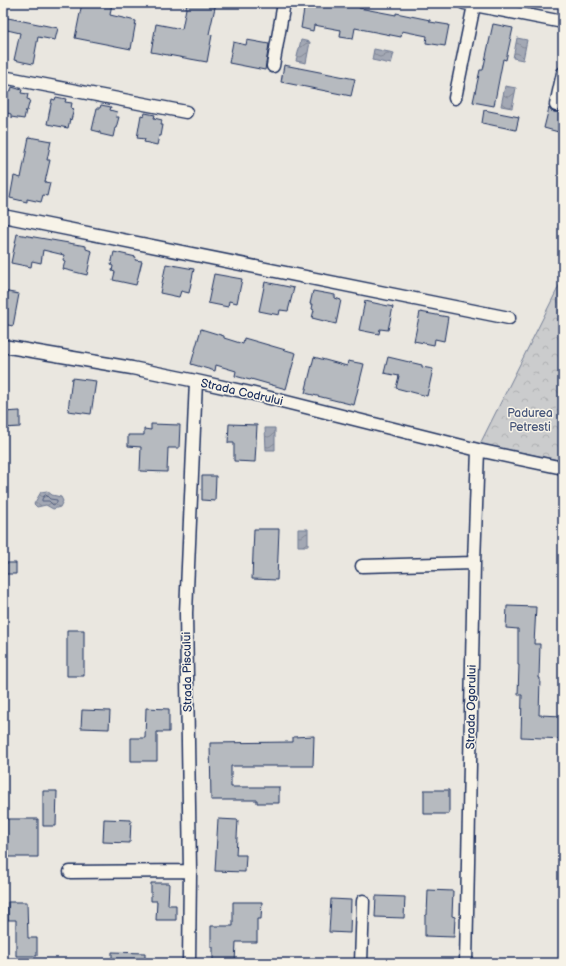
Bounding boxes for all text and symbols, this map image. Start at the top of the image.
street label: Strada Codrului [199,376,285,409]
park label: Padurea Petresti [507,406,553,435]
street label: Strada Piscului [179,632,196,712]
street label: Strada Ogorului [463,664,480,749]

